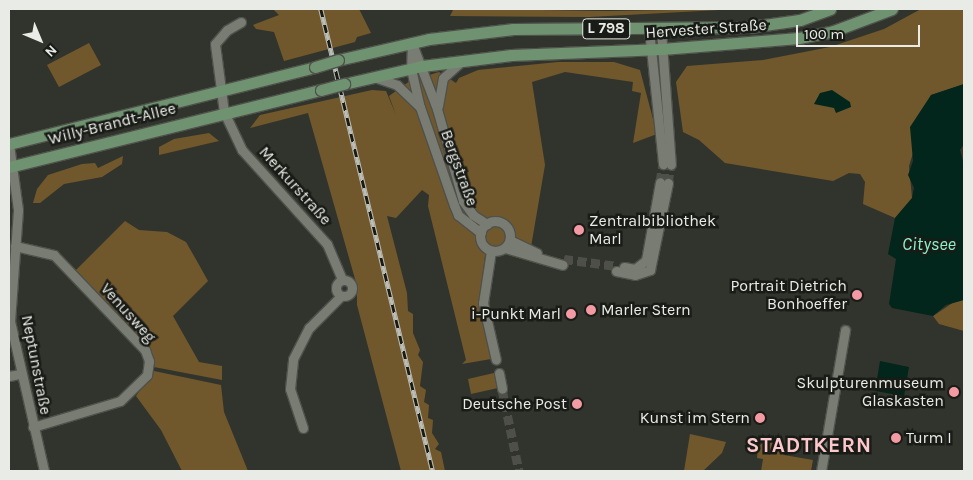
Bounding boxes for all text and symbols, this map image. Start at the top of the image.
north arrow [15,15,65,65]
street label: Hervester Straße [645,15,767,43]
scale bar [798,15,922,47]
road number: L 798 [581,16,631,42]
text: 100 m [804,25,844,43]
text: N [41,41,61,61]
street label: Willy-Brandt-Allee [46,99,178,149]
street label: Bergstraße [436,127,482,209]
street label: Merkurstraße [255,143,335,229]
place label: Zentralbibliothek Marl [589,211,716,249]
marker: Zentralbibliothek Marl [573,224,585,236]
water label: Citysee [902,233,956,255]
place label: Portrait Dietrich Bonhoeffer [730,276,847,314]
street label: Venusweg [96,279,160,347]
marker: Portrait Dietrich Bonhoeffer [851,289,863,301]
place label: Marler Stern [601,300,691,320]
place label: i-Punkt Marl [471,304,561,324]
marker: Marler Stern [585,304,597,316]
marker: i-Punkt Marl [565,308,577,320]
street label: Neptunstraße [17,314,55,416]
place label: Skulpturenmuseum Glaskasten [796,373,944,411]
marker: Skulpturenmuseum Glaskasten [948,386,960,398]
place label: Deutsche Post [462,394,567,414]
marker: Deutsche Post [571,398,583,410]
place label: Kunst im Stern [640,408,750,428]
marker: Kunst im Stern [754,412,766,424]
place label: Turm I [906,428,952,448]
district label: STADTKERN [745,432,873,458]
marker: Turm I [890,432,902,444]

